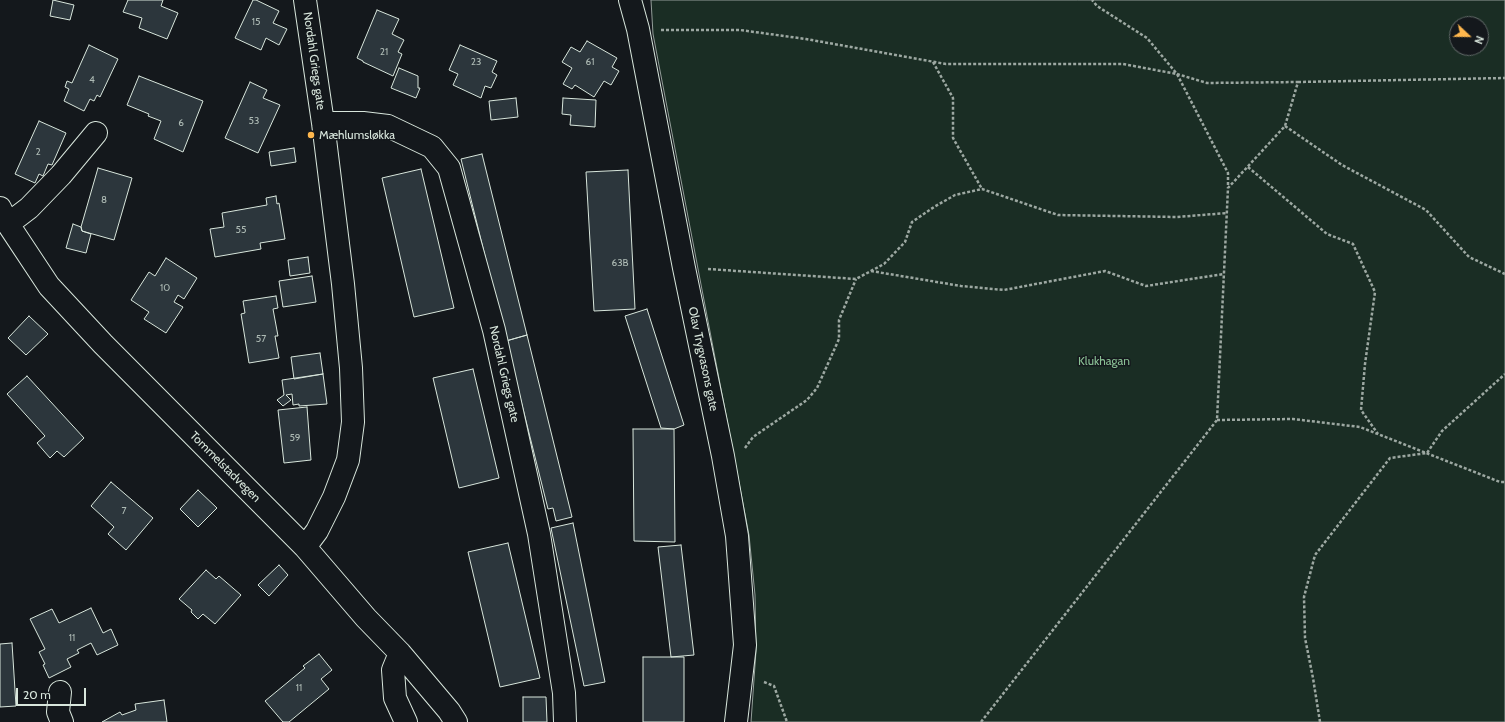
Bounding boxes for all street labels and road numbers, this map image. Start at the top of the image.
street label: Nordahl Griegs gate [300,11,328,111]
street label: Olav Trygvasons gate [685,305,721,413]
street label: Nordahl Griegs gate [486,324,522,424]
street label: Tommelstadvegen [187,429,263,505]

